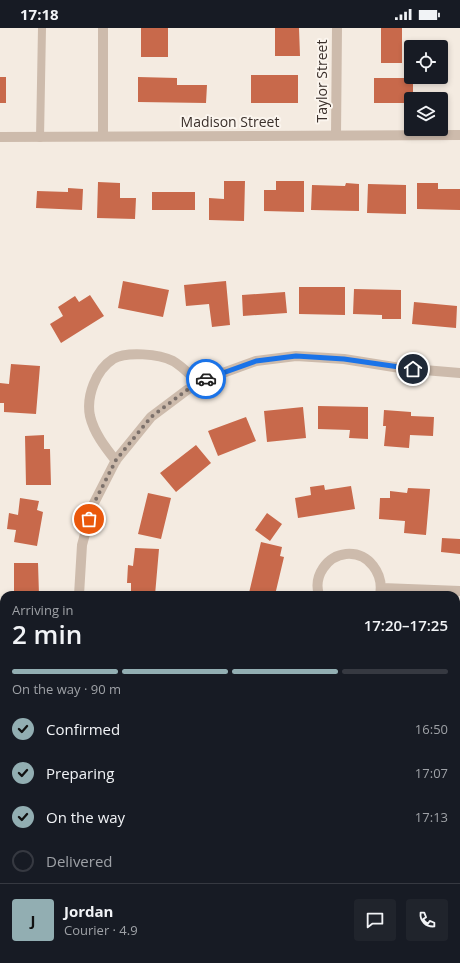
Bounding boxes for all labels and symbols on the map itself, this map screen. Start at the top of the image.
street label: Taylor Street [312,40,331,122]
street label: Madison Street [181,112,279,131]
pin [396,352,430,386]
courier [186,359,226,399]
pin [72,502,106,536]

